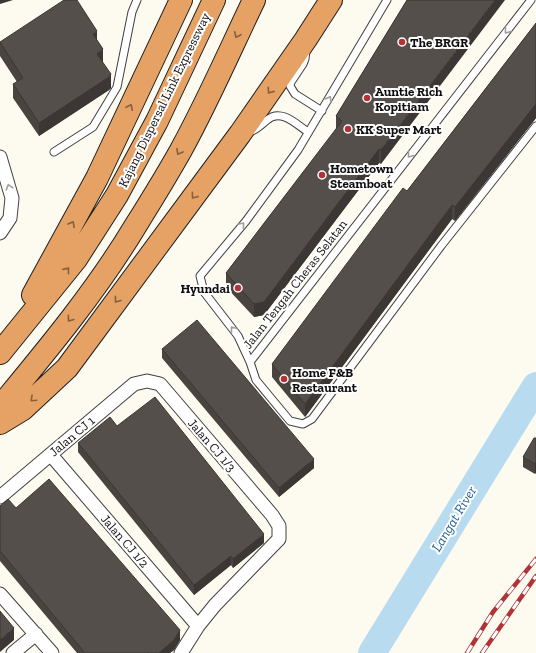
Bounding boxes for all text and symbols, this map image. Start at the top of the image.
street label: Kajang Dispersal Link Expressway [115,10,214,190]
one-way arrow [505,26,512,33]
one-way arrow [234,31,242,39]
place label: The BRGR [410,35,469,50]
marker: The BRGR [397,37,407,47]
place label: Auntie Rich Kopitiam [375,84,443,114]
one-way arrow [268,86,275,93]
marker: Auntie Rich Kopitiam [362,93,372,103]
one-way arrow [324,96,331,103]
one-way arrow [125,104,133,112]
place label: KK Super Mart [356,122,442,137]
marker: KK Super Mart [343,124,353,134]
one-way arrow [177,148,184,155]
one-way arrow [408,151,415,158]
place label: Hometown Steamboat [330,161,394,191]
marker: Hometown Steamboat [317,170,327,180]
one-way arrow [5,184,14,191]
one-way arrow [191,192,199,199]
street label: Jalan Tengah Cheras Selatan [240,216,350,351]
one-way arrow [68,220,75,228]
one-way arrow [238,222,245,229]
one-way arrow [62,267,69,274]
place label: Hyundai [180,281,230,296]
marker: Hyundai [233,283,243,293]
one-way arrow [115,296,122,303]
one-way arrow [68,315,75,322]
one-way arrow [231,327,238,334]
place label: Home F&B Restaurant [292,365,358,395]
marker: Home F&B Restaurant [279,374,289,384]
one-way arrow [30,395,38,402]
street label: Jalan CJ 1 [46,413,98,459]
street label: Jalan CJ 1/3 [185,416,239,474]
water label: Langat River [428,483,480,555]
street label: Jalan CJ 1/2 [98,511,152,571]

